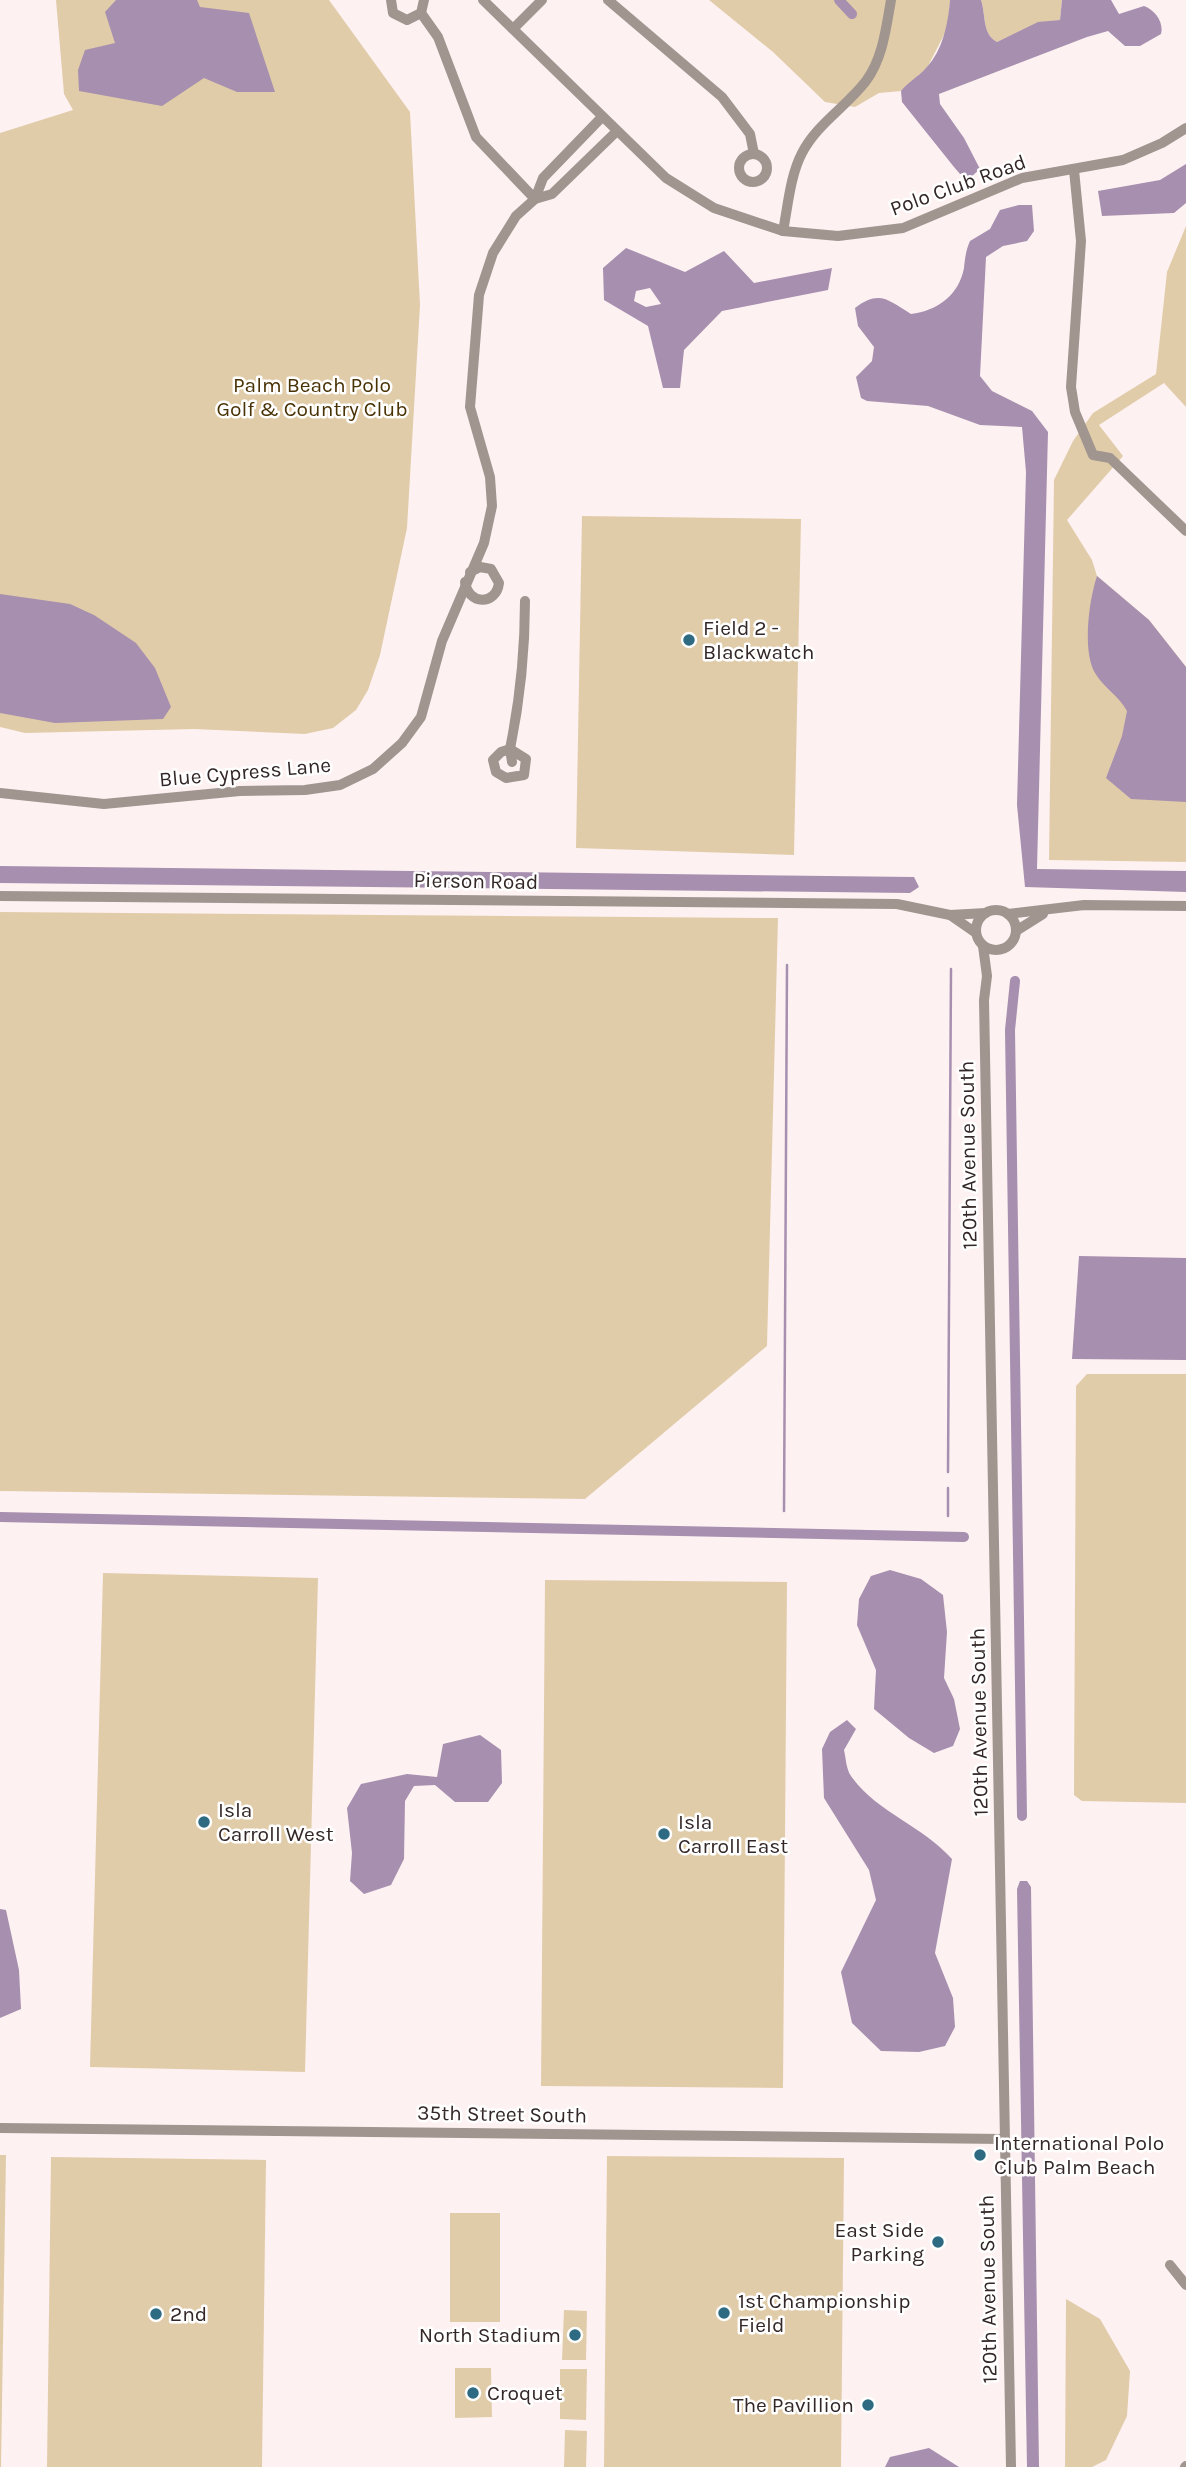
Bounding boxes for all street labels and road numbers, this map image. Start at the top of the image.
street label: Polo Club Road [887,149,1029,221]
street label: Blue Cypress Lane [158,753,332,791]
street label: Pierson Road [413,868,539,894]
street label: 120th Avenue South [954,1060,982,1250]
street label: 120th Avenue South [965,1627,993,1817]
street label: 35th Street South [417,2101,587,2127]
street label: 120th Avenue South [974,2194,1002,2384]

